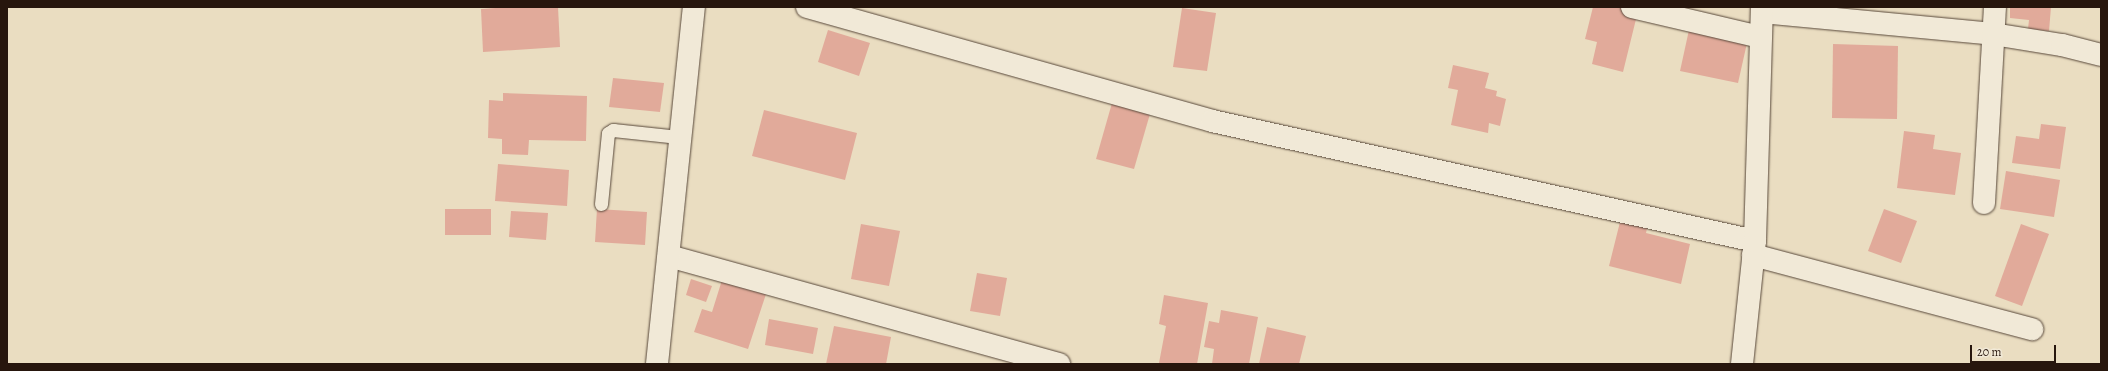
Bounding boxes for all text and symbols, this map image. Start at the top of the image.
scale bar [1972,337,2058,363]
text: 20 m [1977,344,2001,360]

